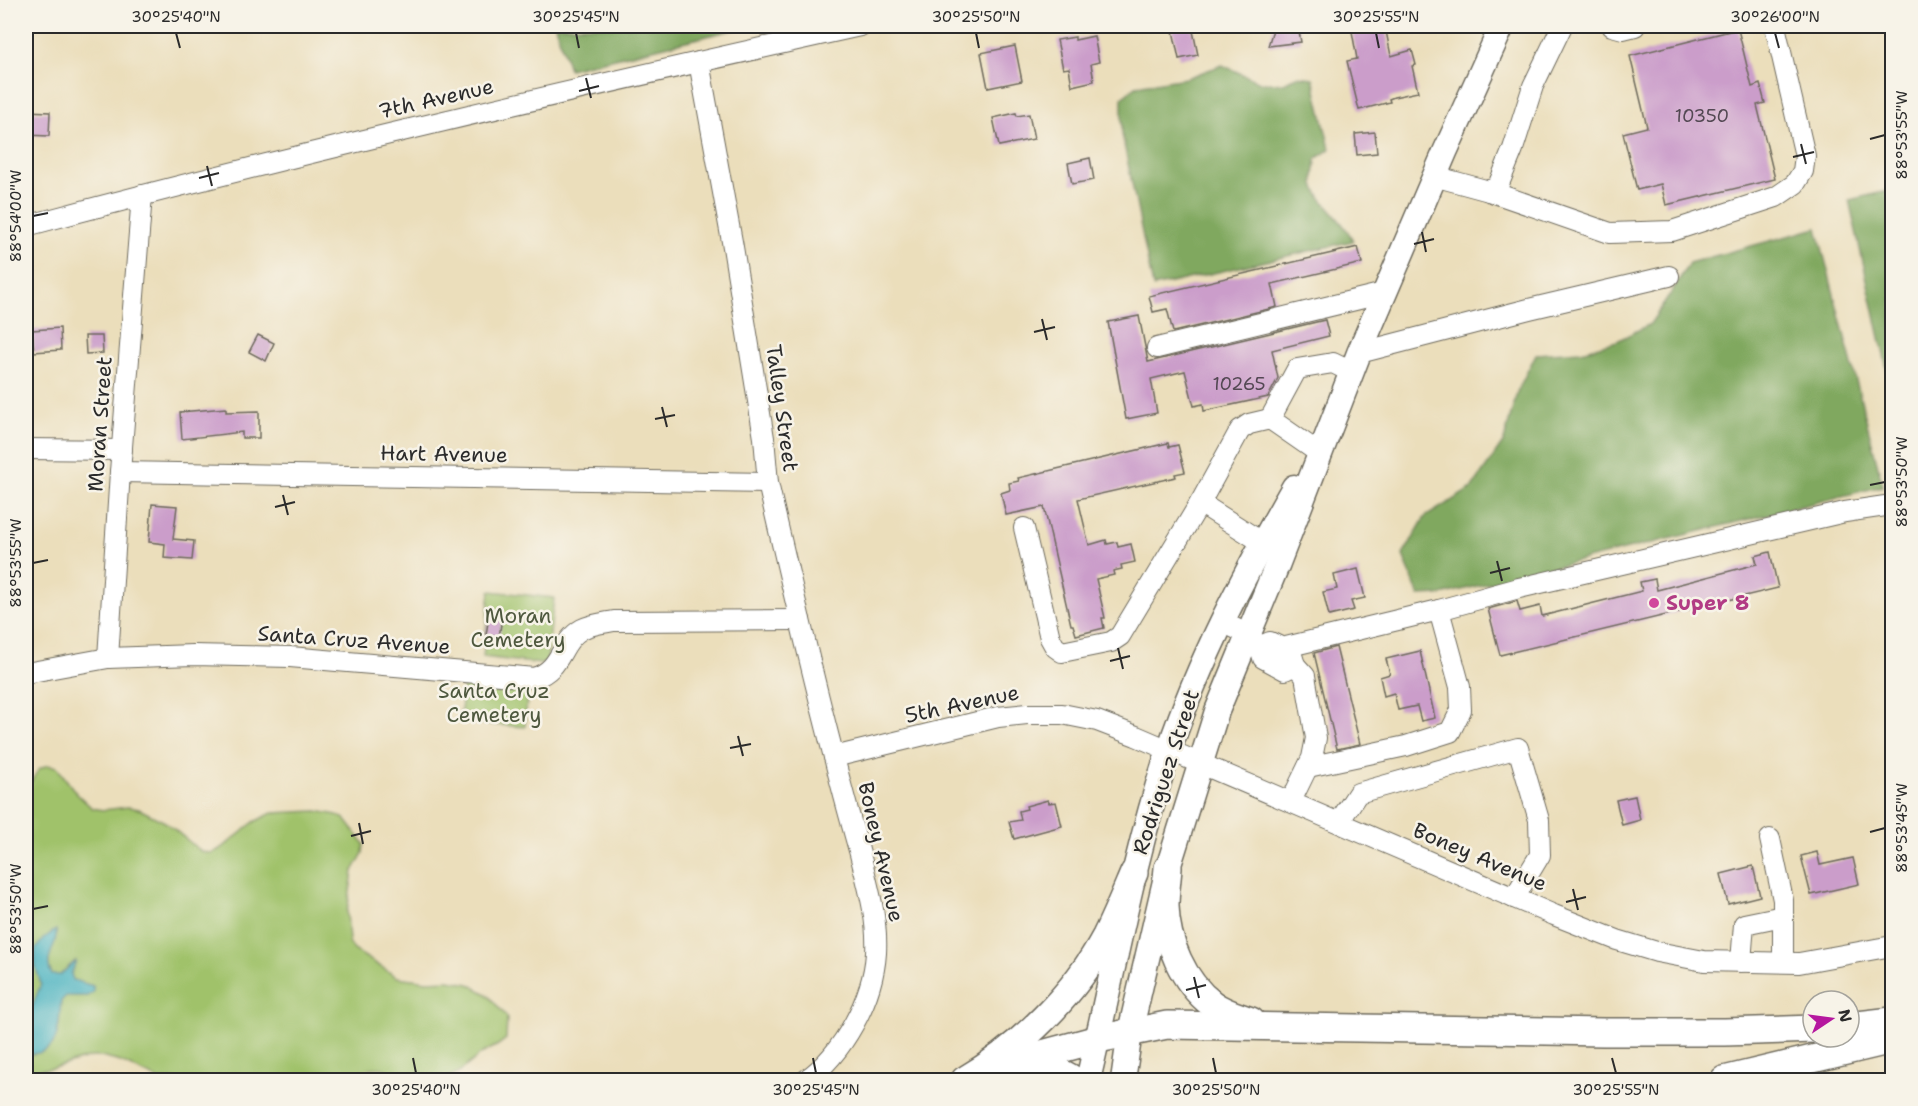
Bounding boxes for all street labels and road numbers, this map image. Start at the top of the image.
street label: 7th Avenue [376,72,496,126]
street label: Talley Street [759,342,805,474]
street label: Moran Street [81,355,119,493]
street label: Hart Avenue [380,439,508,469]
street label: Santa Cruz Avenue [257,619,451,661]
street label: 5th Avenue [902,678,1022,730]
street label: Rodriguez Street [1126,686,1206,858]
street label: Boney Avenue [851,779,911,925]
street label: Boney Avenue [1409,816,1551,898]

